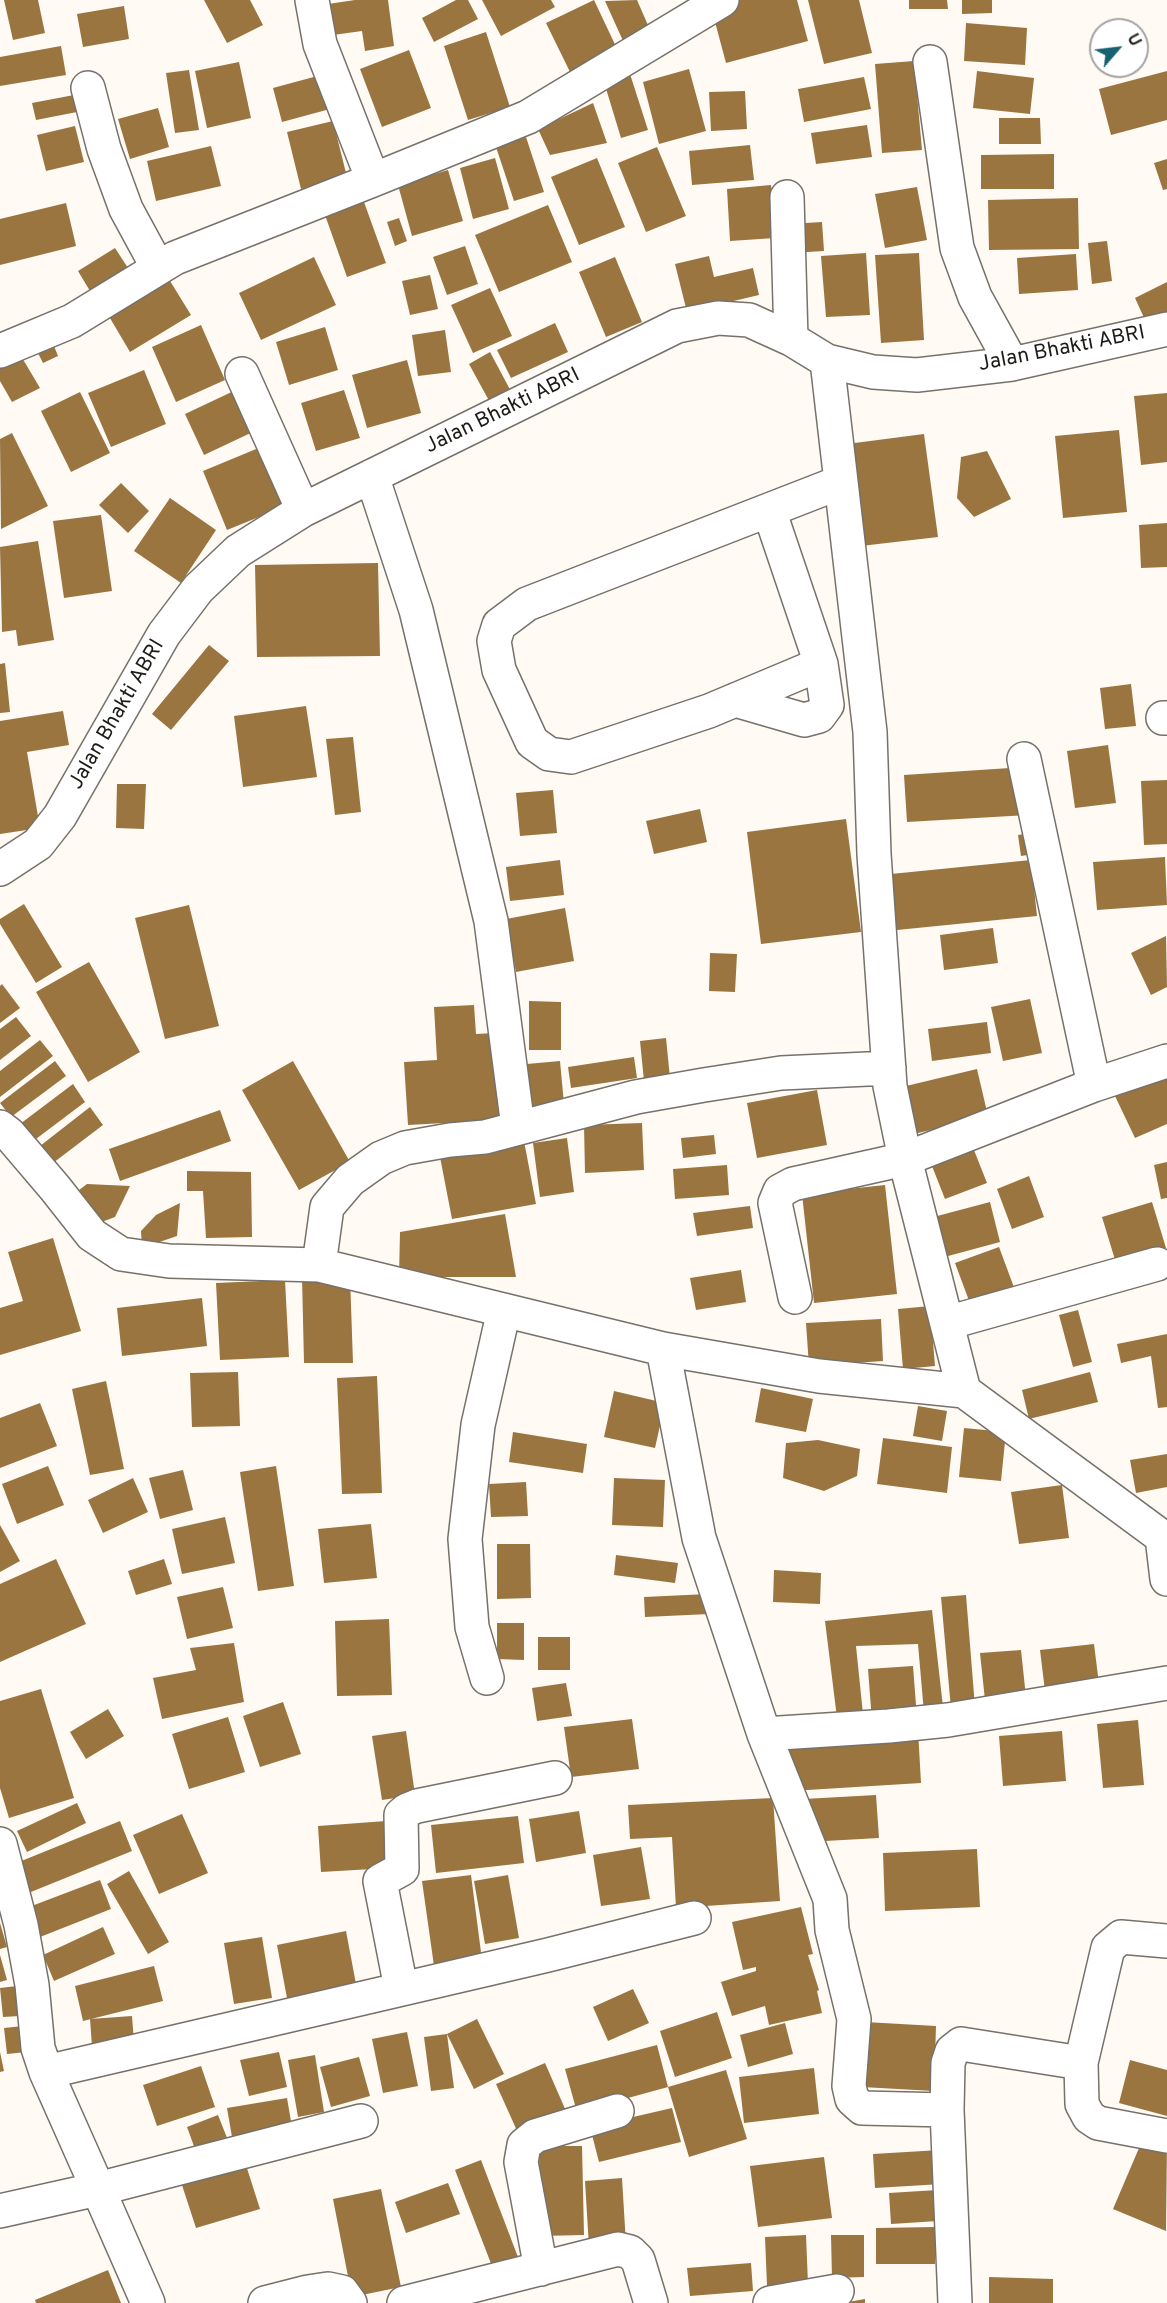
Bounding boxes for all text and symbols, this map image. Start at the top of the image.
north arrow [1089,18,1149,78]
text: U [1122,31,1145,50]
street label: Jalan Bhakti ABRI [977,322,1147,378]
street label: Jalan Bhakti ABRI [422,364,584,460]
street label: Jalan Bhakti ABRI [65,636,171,794]

